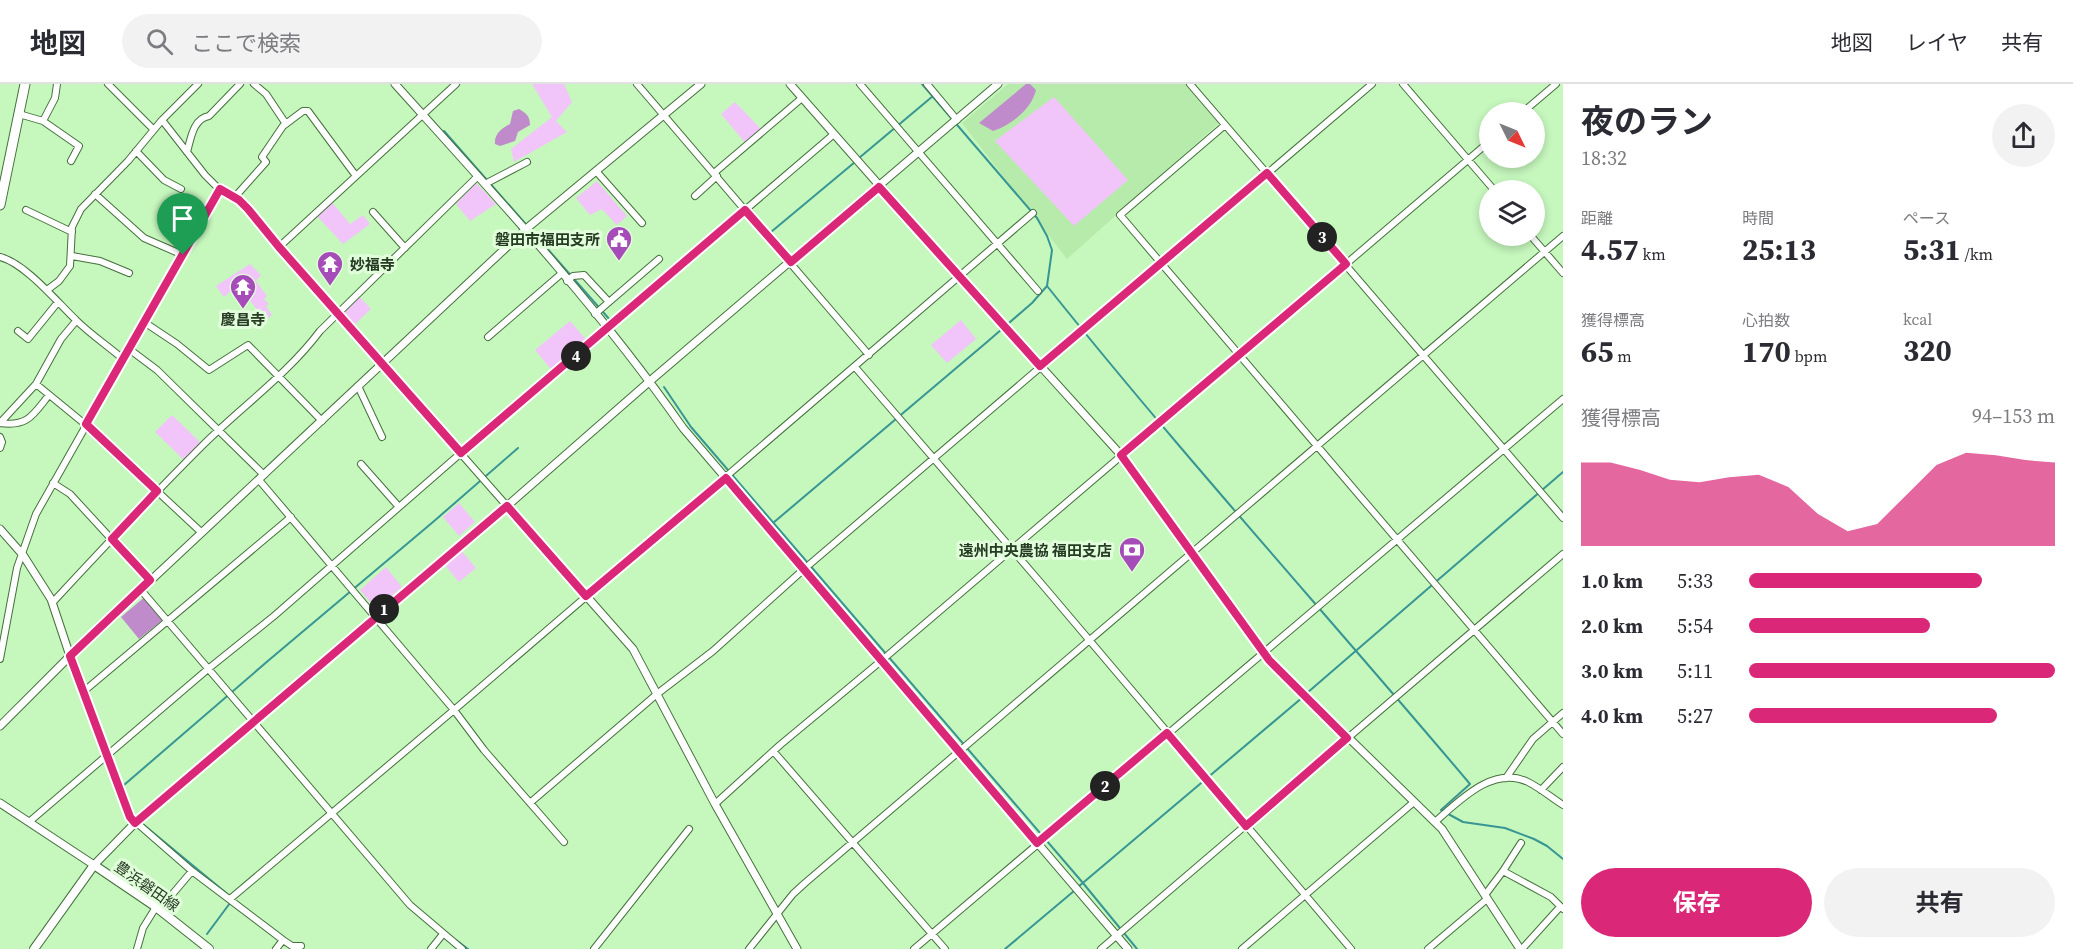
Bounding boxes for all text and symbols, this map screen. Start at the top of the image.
search box [122,14,542,68]
text: 地図 [30,24,86,62]
icon: search [143,25,176,58]
text: ここで検索 [191,28,301,58]
text: 地図 [1831,28,1873,57]
text: レイヤ [1906,28,1968,57]
text: 共有 [2001,28,2043,57]
text: 夜のラン [1581,99,1713,144]
north arrow [1479,102,1545,168]
map controls [1479,102,1545,246]
button: share [1992,104,2055,167]
text: 18:32 [1581,144,1627,172]
button: layers [1479,180,1545,246]
pin [157,193,208,255]
icon: arrive [166,202,199,235]
text: 距離 [1581,207,1613,229]
text: 時間 [1742,207,1774,229]
text: ペース [1903,207,1950,229]
pin: 3 [1307,222,1337,252]
public building icon: 磐田市福田支所 [604,224,634,262]
text: 3 [1318,226,1326,248]
place label: 磐田市福田支所 [495,229,600,250]
text: 4.57 [1581,229,1639,270]
text: 25:13 [1742,229,1816,270]
text: 5:31 [1903,229,1961,270]
text: km [1639,243,1666,265]
text: /km [1961,243,1993,265]
temple icon: 妙福寺 [315,249,345,287]
place label: 妙福寺 [350,254,395,275]
temple icon: 慶昌寺 [228,272,258,310]
text: kcal [1903,308,1932,330]
place label: 慶昌寺 [220,309,266,330]
text: 獲得標高 [1581,309,1645,331]
text: 心拍数 [1742,309,1790,331]
text: 320 [1903,330,1952,371]
text: 65 [1581,331,1614,372]
text: 170 [1742,331,1791,372]
pin: 4 [561,341,591,371]
text: 4 [572,345,580,367]
text: m [1614,345,1632,367]
text: bpm [1791,345,1827,367]
text: 94–153 m [1972,402,2055,430]
text: 獲得標高 [1581,404,1661,432]
bank icon: 遠州中央農協 福田支店 [1117,535,1147,573]
place label: 遠州中央農協 福田支店 [959,540,1112,561]
text: 1.0 km [1581,567,1643,595]
text: 5:33 [1677,567,1713,595]
pin: 1 [369,594,399,624]
text: 1 [380,598,388,620]
text: 2.0 km [1581,612,1643,640]
text: 5:54 [1677,612,1713,640]
text: 3.0 km [1581,657,1643,685]
text: 5:11 [1677,657,1713,685]
text: 4.0 km [1581,702,1643,730]
text: 5:27 [1677,702,1713,730]
pin: 2 [1090,771,1120,801]
text: 2 [1101,775,1109,797]
street label: 豊浜磐田線 [110,856,184,916]
button: 保存 [1581,868,1812,937]
button: 共有 [1824,868,2055,937]

